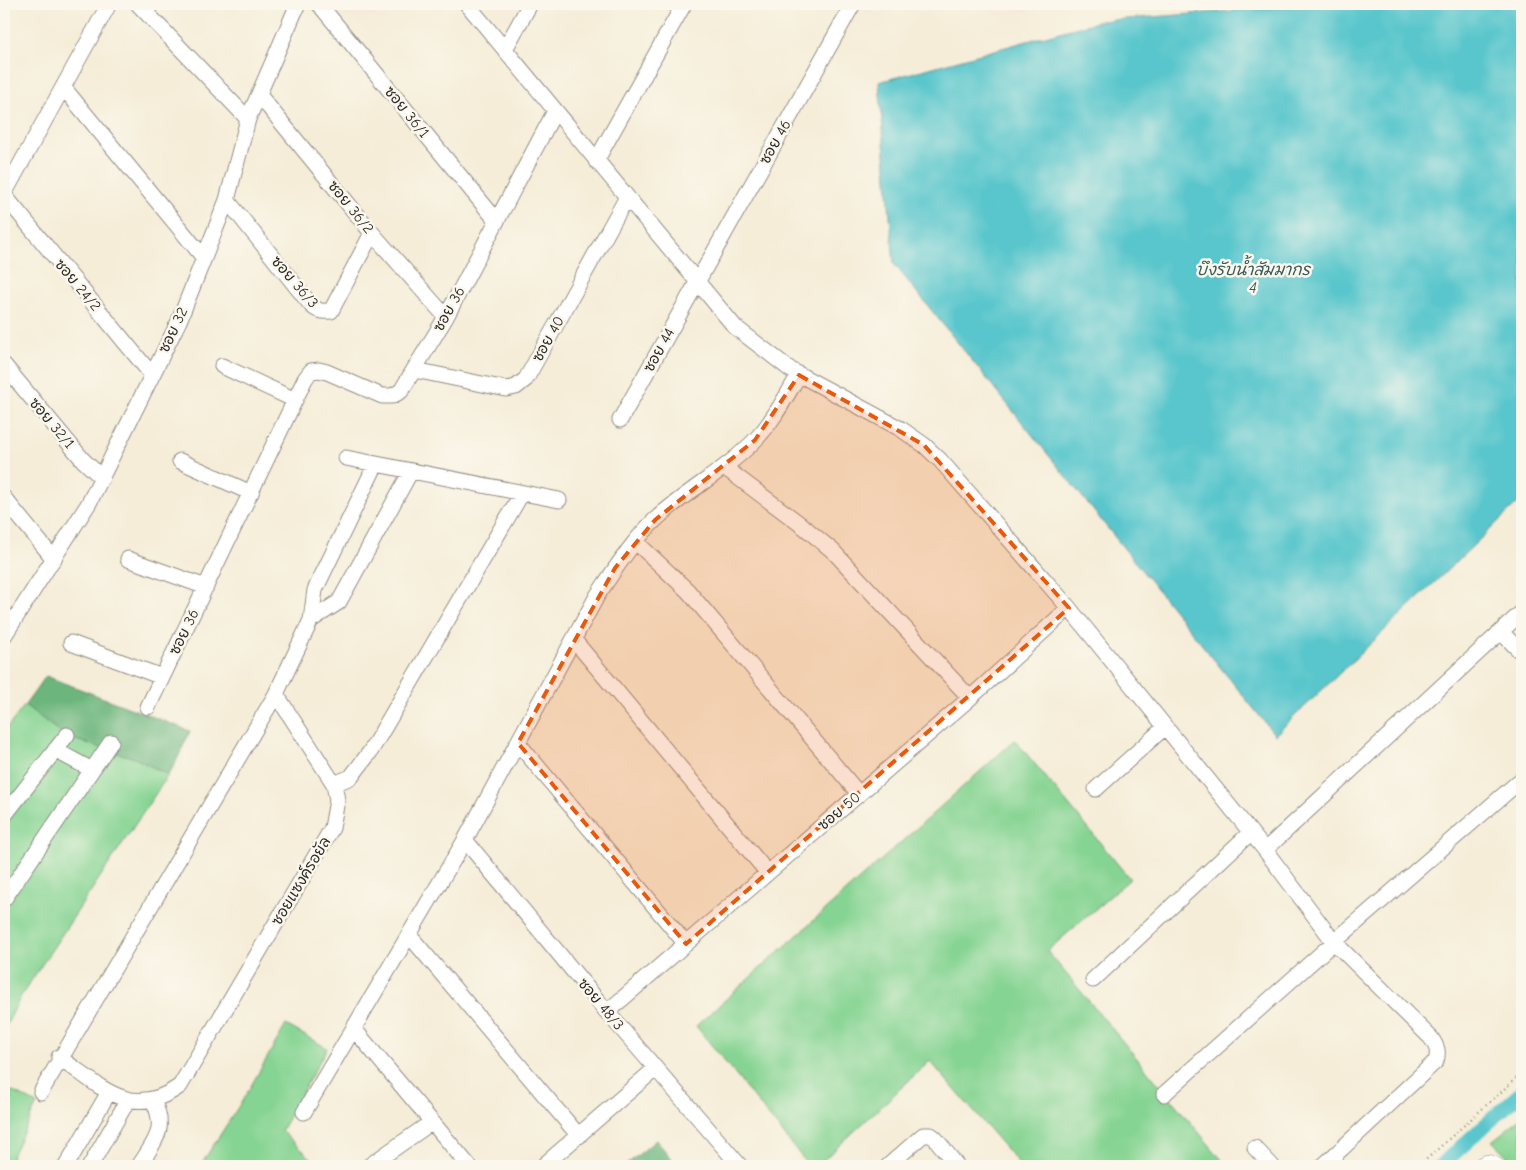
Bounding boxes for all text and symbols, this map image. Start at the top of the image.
street label: ซอย 36/1 [381,83,433,141]
street label: ซอย 46 [755,116,795,168]
street label: ซอย 36/2 [324,177,378,237]
street label: ซอย 36/3 [268,252,322,312]
street label: ซอย 24/2 [51,255,105,315]
water label: บึงรับน้ำสัมมากร 4 [1196,255,1311,297]
street label: ซอย 36 [429,283,469,335]
street label: ซอย 32 [155,304,191,356]
street label: ซอย 40 [528,313,568,365]
street label: ซอย 44 [640,325,678,375]
street label: ซอย 32/1 [26,394,78,452]
street label: ซอย 36 [165,606,203,658]
street label: ซอย 50 [814,788,864,834]
street label: ซอยแซงค์รอยัล [267,833,334,928]
street label: ซอย 48/3 [574,974,628,1034]

